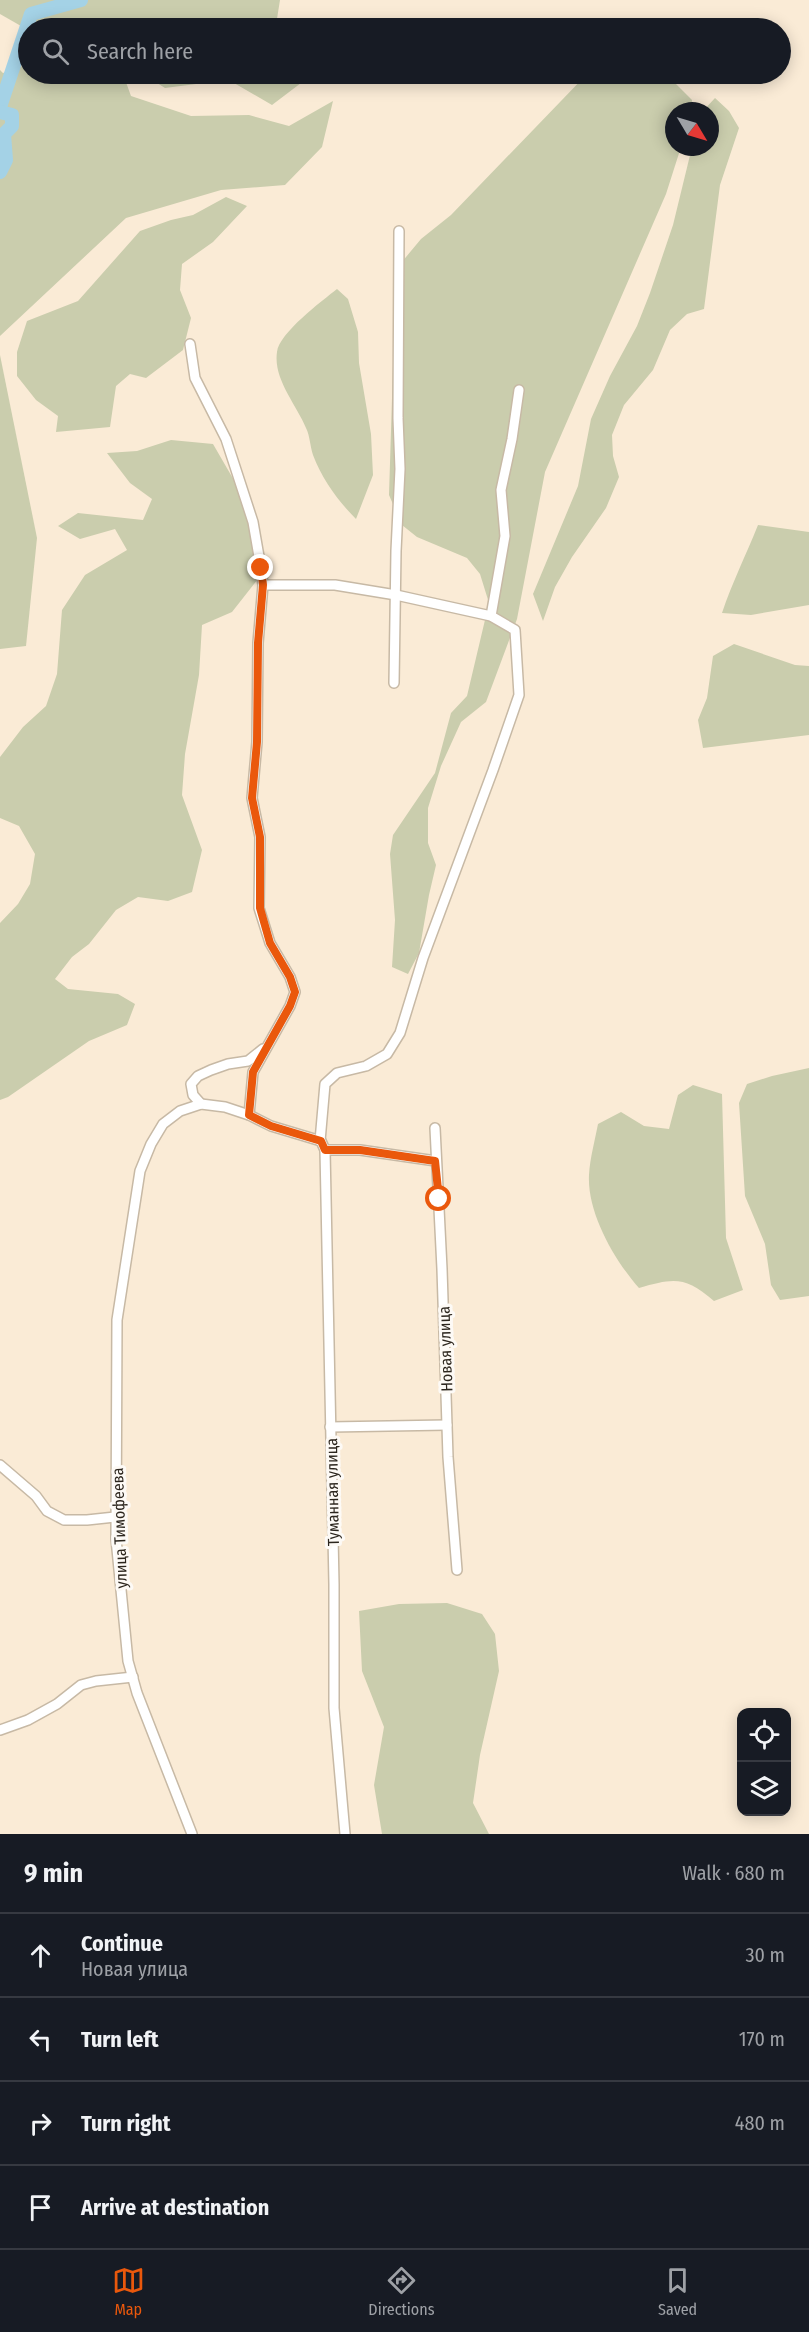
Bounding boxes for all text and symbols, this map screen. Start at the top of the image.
search box [18,18,791,84]
icon: search [39,35,72,68]
text: Search here [87,38,193,65]
north arrow [665,102,719,156]
route end [247,554,273,580]
route start [425,1185,451,1211]
street label: Новая улица [435,1306,456,1392]
street label: Туманная улица [322,1438,343,1546]
street label: улица Тимофеева [108,1467,131,1589]
map controls [737,1708,791,1816]
button: locate [737,1708,791,1762]
button: layers [737,1762,791,1816]
text: 9 min [24,1858,83,1889]
text: Walk · 680 m [682,1861,785,1885]
text: Continue [81,1930,163,1957]
icon: ahead [24,1939,57,1972]
text: 30 m [745,1943,785,1967]
text: Новая улица [81,1957,188,1981]
icon: left [24,2023,57,2056]
text: Turn left [81,2026,159,2053]
text: 170 m [739,2027,785,2051]
icon: right [24,2107,57,2140]
text: Turn right [81,2110,170,2137]
text: 480 m [735,2111,785,2135]
icon: arrive [24,2191,57,2224]
text: Arrive at destination [81,2194,269,2221]
tab: Map [112,2264,145,2319]
tab: Directions [368,2264,435,2319]
tab: Saved [658,2264,697,2319]

